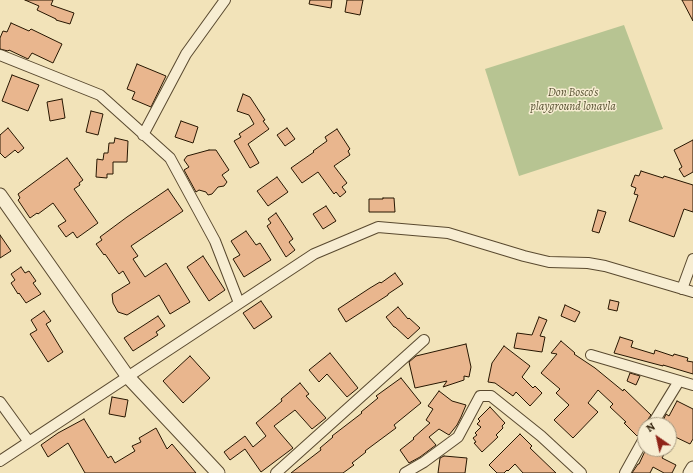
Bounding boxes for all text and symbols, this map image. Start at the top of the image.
park label: Don Bosco's playground lonavla [530,86,616,114]
north arrow [637,417,677,457]
text: N [643,419,658,436]

